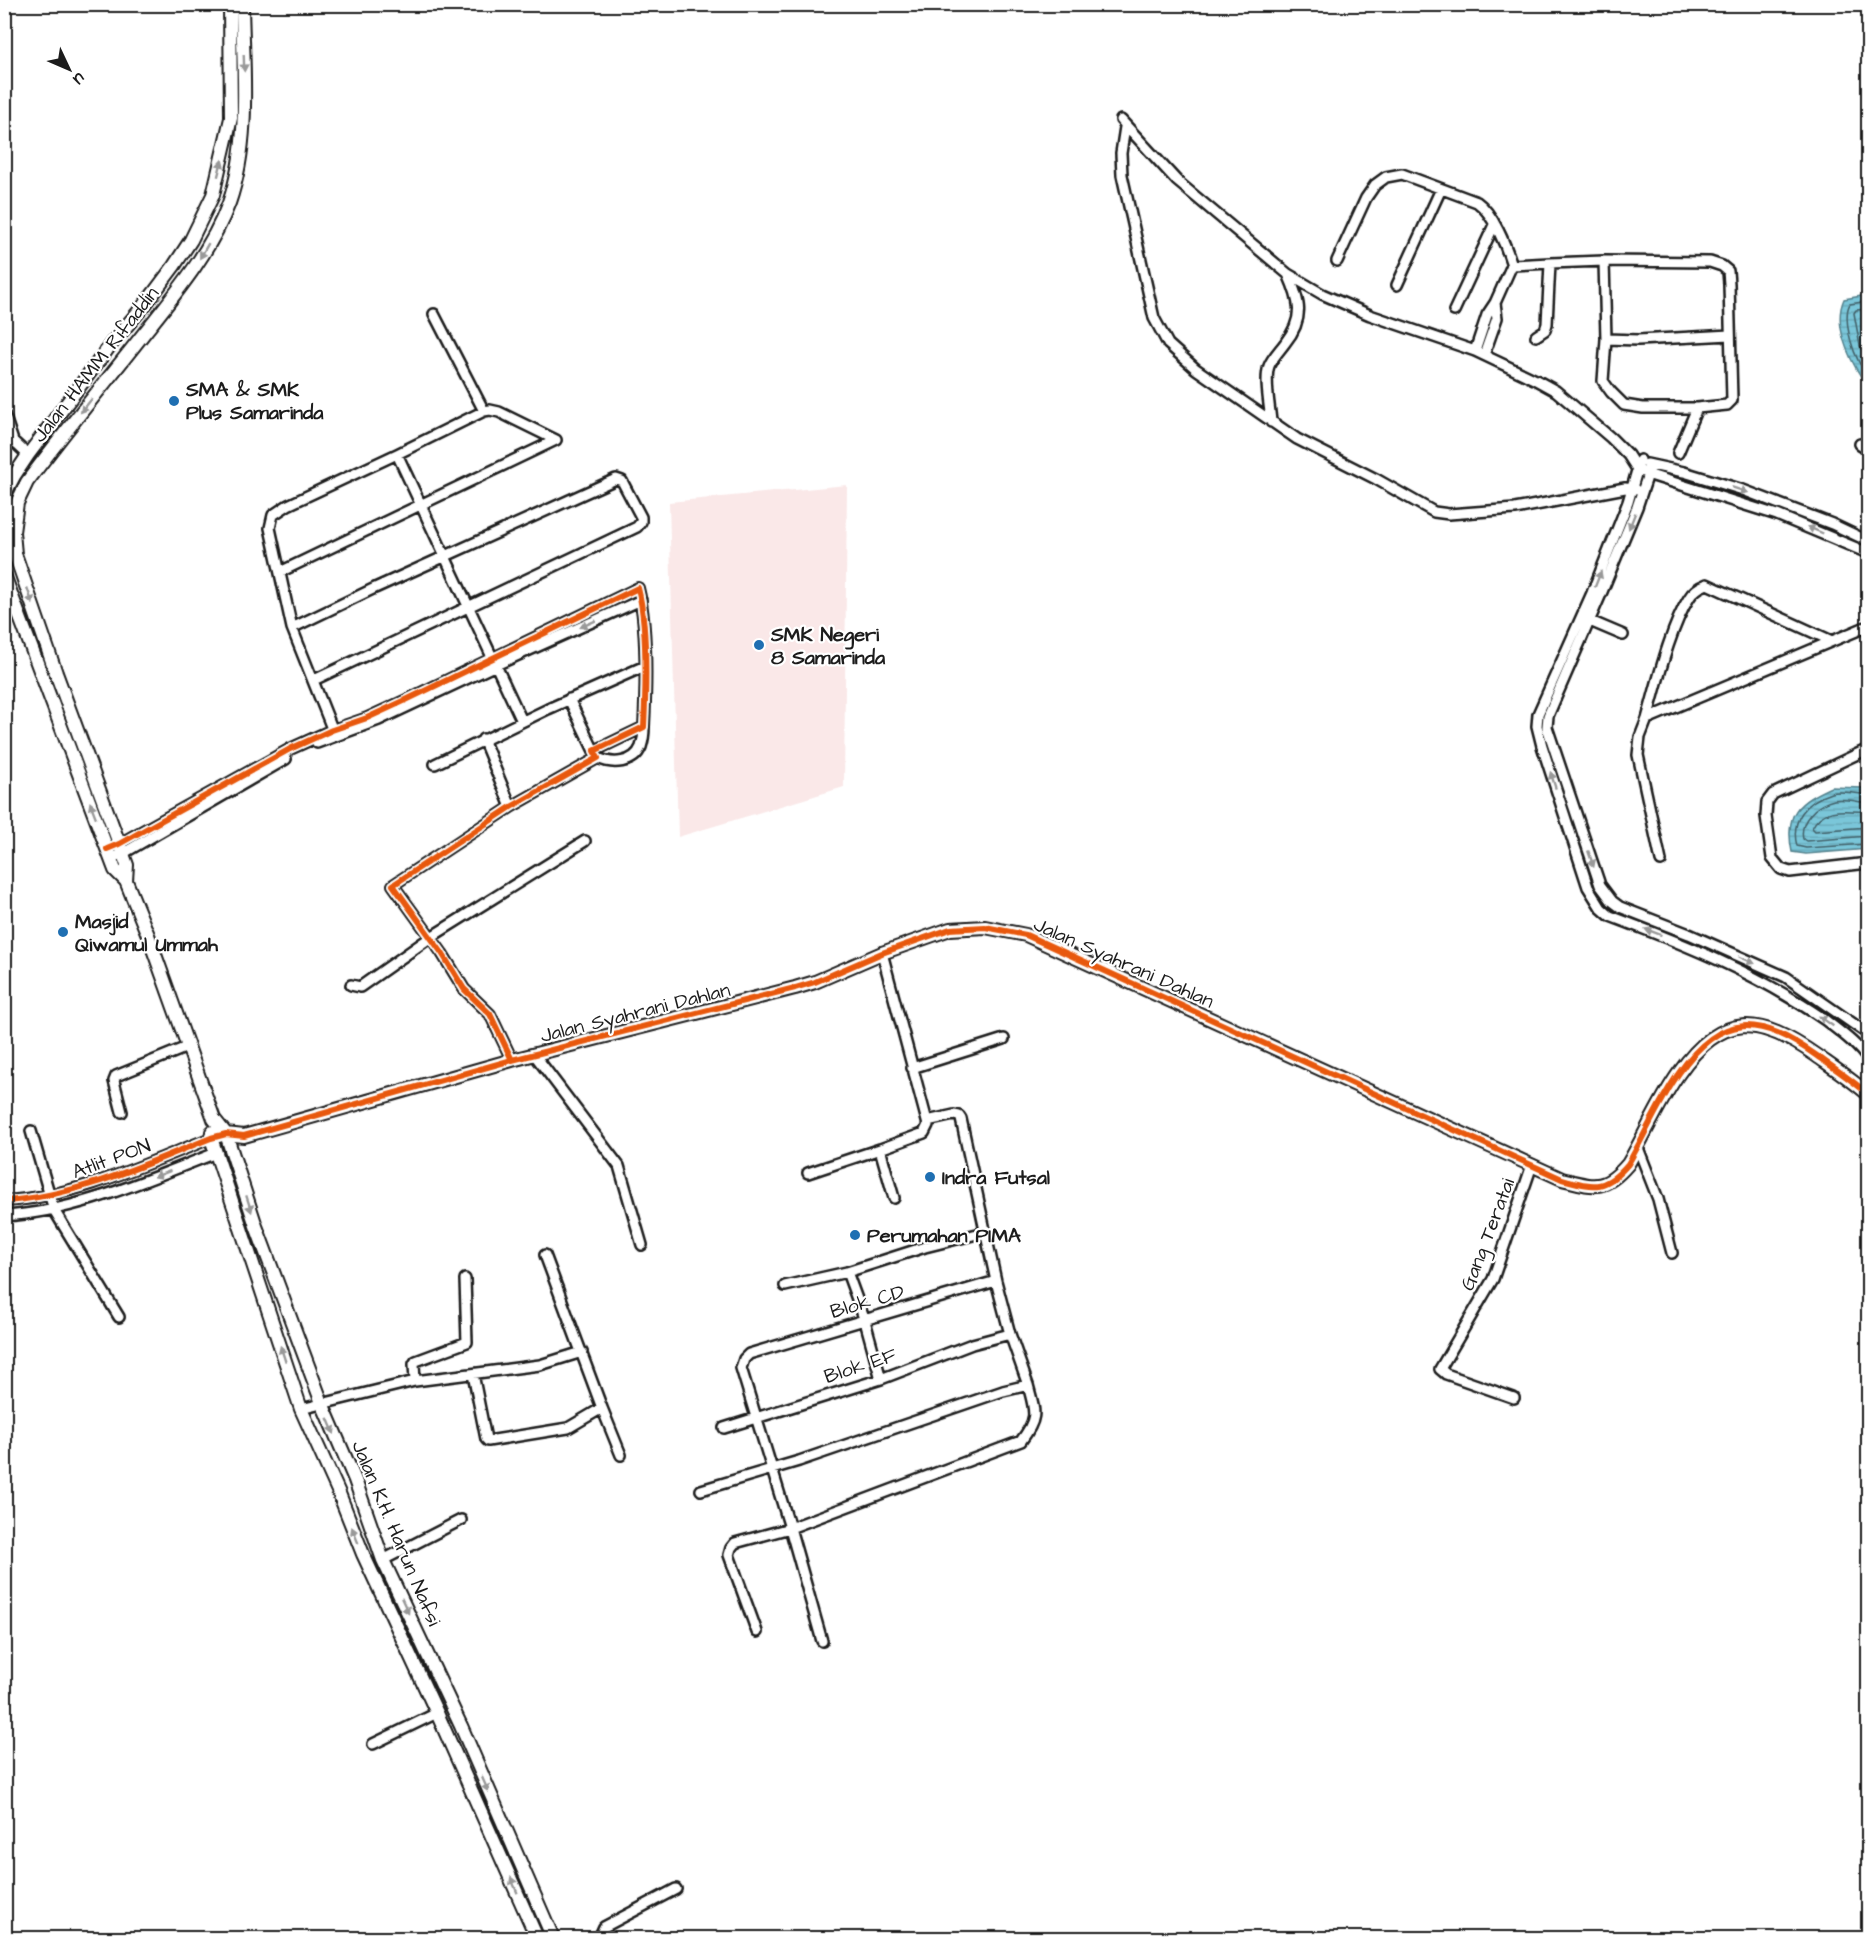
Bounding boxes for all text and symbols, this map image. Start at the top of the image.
north arrow [39,39,99,99]
one-way arrow [239,53,249,72]
text: U [68,68,90,90]
one-way arrow [216,159,226,177]
one-way arrow [200,242,210,259]
street label: Jalan HAMM Rifaddin [26,281,166,448]
place label: SMA & SMK Plus Samarinda [185,376,324,427]
marker: SMA & SMK Plus Samarinda [167,394,181,408]
one-way arrow [81,398,93,413]
one-way arrow [1731,485,1749,495]
one-way arrow [1627,512,1637,530]
one-way arrow [1805,525,1823,535]
one-way arrow [1594,570,1603,588]
one-way arrow [25,588,35,606]
one-way arrow [578,619,596,629]
place label: SMK Negeri 8 Samarinda [770,621,886,672]
marker: SMK Negeri 8 Samarinda [752,638,766,652]
one-way arrow [1548,771,1557,789]
one-way arrow [87,800,97,818]
one-way arrow [1587,850,1597,868]
place label: Masjid Qiwamul Ummah [75,908,219,959]
street label: Jalan Syahrani Dahlan [1029,911,1218,1016]
marker: Masjid Qiwamul Ummah [56,925,70,939]
one-way arrow [1644,927,1662,936]
one-way arrow [1738,955,1756,965]
street label: Jalan Syahrani Dahlan [537,976,733,1051]
one-way arrow [1818,1015,1834,1027]
street label: Atlit PON [68,1132,155,1186]
place label: Indra Futsal [942,1164,1050,1192]
one-way arrow [152,1169,170,1179]
marker: Indra Futsal [923,1170,937,1184]
street label: Gang Teratai [1454,1174,1523,1295]
one-way arrow [245,1195,254,1213]
place label: Perumahan PIMA [867,1222,1021,1250]
marker: Perumahan PIMA [848,1228,862,1242]
street label: Blok CD [827,1278,908,1326]
street label: Blok EF [821,1341,900,1391]
one-way arrow [278,1345,287,1363]
one-way arrow [327,1417,337,1435]
street label: Jalan K.H. Harun Nafsi [344,1436,448,1630]
one-way arrow [350,1526,360,1544]
one-way arrow [400,1598,409,1615]
one-way arrow [481,1775,490,1793]
one-way arrow [509,1875,519,1893]

